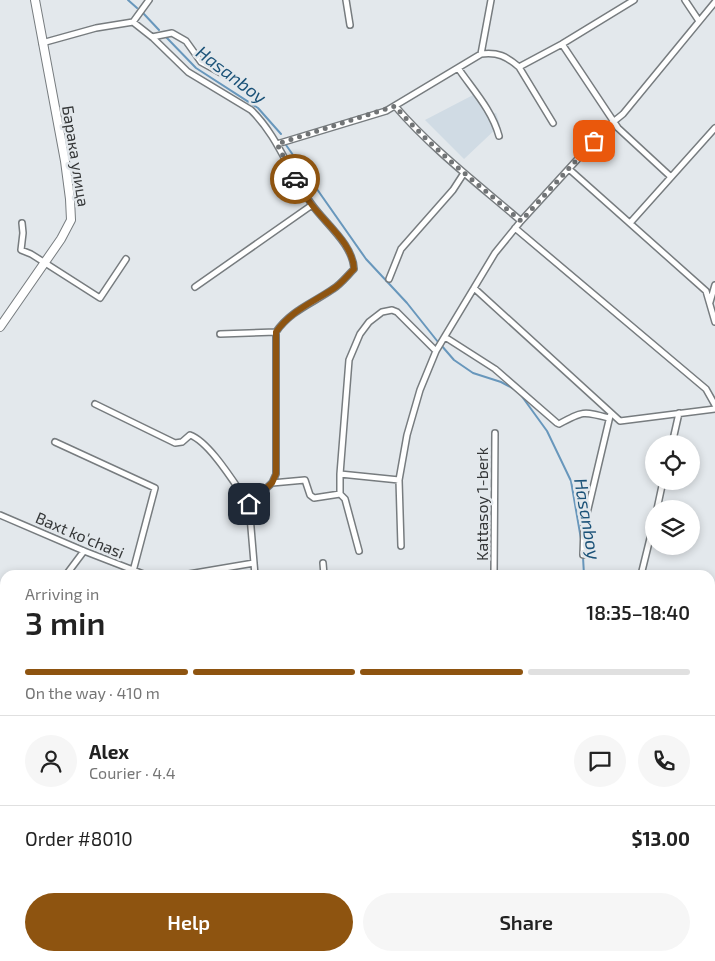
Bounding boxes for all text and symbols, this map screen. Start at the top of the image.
water label: Hasanboy [192,41,271,108]
street label: Барака улица [58,104,94,208]
pin [573,120,615,162]
icon: bag [580,127,608,155]
courier [270,154,320,204]
icon: car [281,165,309,193]
map controls [645,435,700,555]
button: locate [645,435,700,490]
street label: Kattasoy 1-berk [472,447,491,561]
water label: Hasanboy [570,476,606,562]
pin [228,483,270,525]
icon: home [235,490,263,518]
button: layers [645,500,700,555]
street label: Baxt ko'chasi [33,507,127,562]
text: Arriving in [25,584,99,603]
text: 18:35–18:40 [586,601,690,624]
text: 3 min [25,603,106,641]
text: On the way · 410 m [25,683,160,702]
button: person [25,735,77,787]
button: chat [574,735,626,787]
button: phone [638,735,690,787]
text: Alex [89,740,129,763]
text: Courier · 4.4 [89,763,176,782]
text: Order #8010 [25,827,133,850]
text: $13.00 [631,827,690,850]
button: Help [25,893,353,951]
button: Share [363,893,690,951]

